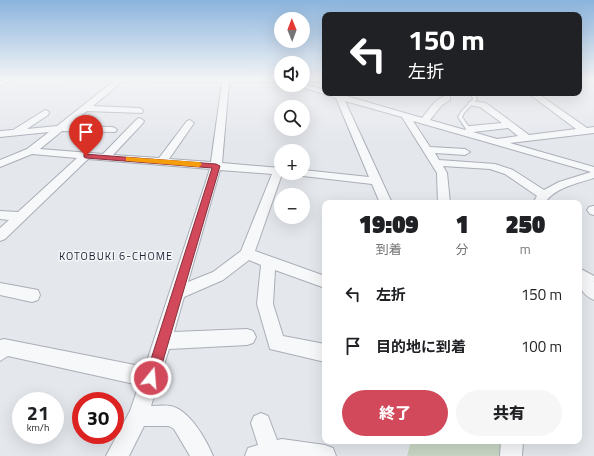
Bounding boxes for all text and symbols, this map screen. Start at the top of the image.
north arrow [274,12,310,48]
map controls [274,12,310,224]
text: 150 m [408,18,485,61]
icon: left [342,28,394,80]
button: sound [274,56,310,92]
text: 左折 [408,58,444,85]
button: search [274,100,310,136]
pin [69,115,103,156]
icon: arrive [75,121,97,143]
button: + [274,144,310,180]
button: − [274,188,310,224]
text: 19:09 [359,206,419,242]
text: 1 [455,206,469,242]
text: 250 [506,206,545,242]
text: 到着 [376,239,402,259]
text: 分 [456,239,469,259]
text: m [520,239,531,259]
district label: KOTOBUKI 6-CHOME [59,248,173,264]
icon: left [342,283,364,305]
text: 左折 [376,283,406,306]
text: 150 m [521,283,562,306]
icon: arrive [342,335,364,357]
text: 目的地に到着 [376,335,466,358]
text: 100 m [521,335,562,358]
position arrow [130,357,172,399]
button: 終了 [342,390,448,436]
button: 共有 [456,390,562,436]
speed limit sign: 30 [72,392,124,444]
text: 21 [27,397,49,428]
text: km/h [27,420,49,435]

